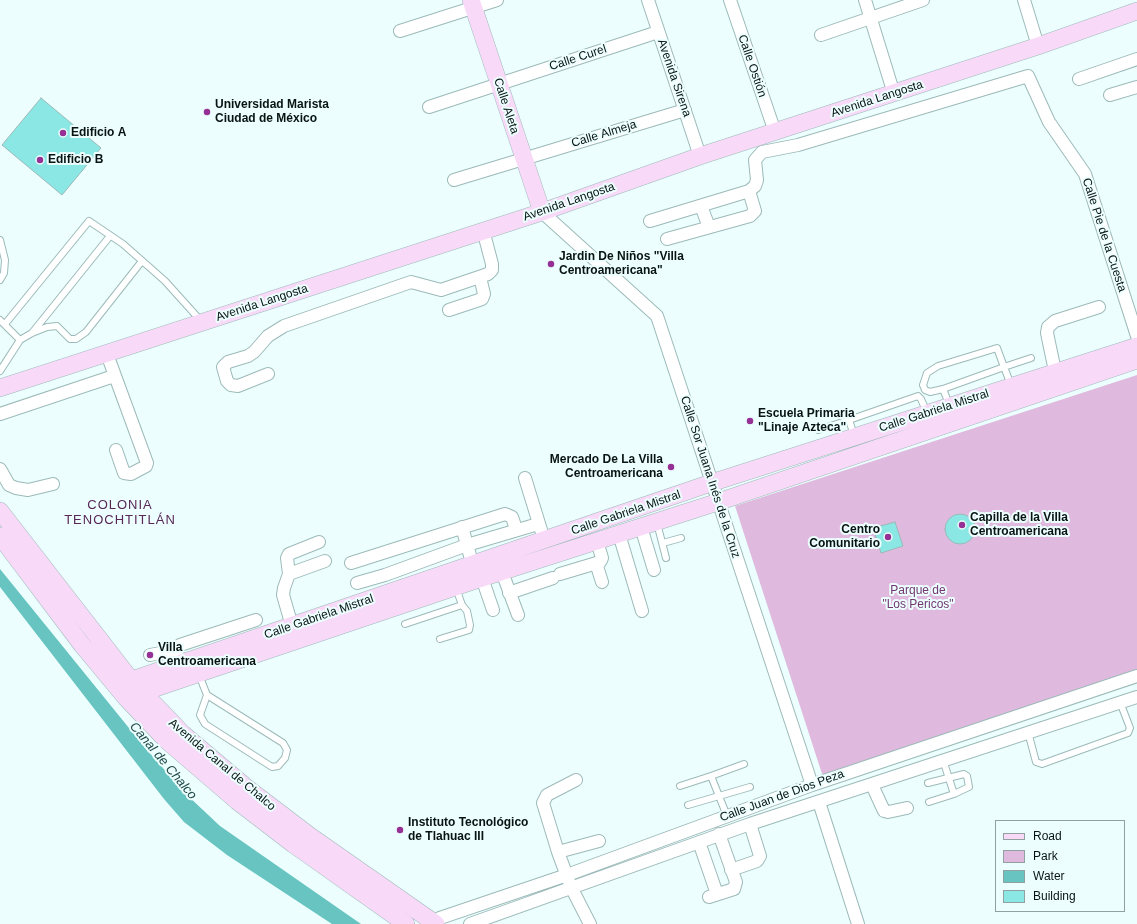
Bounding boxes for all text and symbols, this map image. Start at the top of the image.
street label: Calle Ostión [735,33,769,99]
street label: Avenida Sirena [654,37,694,119]
street label: Calle Curel [548,42,608,74]
street label: Calle Aleta [490,76,522,136]
street label: Avenida Langosta [829,77,925,121]
place label: Universidad Marista Ciudad de México [215,98,329,126]
marker: Universidad Marista Ciudad de México [202,107,212,117]
street label: Calle Almeja [570,117,638,151]
place label: Edificio A [71,126,126,140]
marker: Edificio A [58,128,68,138]
place label: Edificio B [48,153,103,167]
marker: Edificio B [35,155,45,165]
street label: Calle Pie de la Cuesta [1079,176,1129,294]
street label: Avenida Langosta [521,180,617,224]
place label: Jardin De Niños "Villa Centroamericana" [559,250,684,278]
marker: Jardin De Niños "Villa Centroamericana" [546,259,556,269]
street label: Avenida Langosta [214,281,310,325]
street label: Calle Gabriela Mistral [877,386,991,436]
street label: Calle Sor Juana Inés de la Cruz [677,394,743,560]
place label: Escuela Primaria "Linaje Azteca" [758,407,855,435]
marker: Escuela Primaria "Linaje Azteca" [745,416,755,426]
place label: Mercado De La Villa Centroamericana [550,453,663,481]
marker: Mercado De La Villa Centroamericana [666,462,676,472]
street label: Calle Gabriela Mistral [569,488,683,538]
district label: COLONIA TENOCHTITLÁN [64,497,176,528]
place label: Capilla de la Villa Centroamericana [970,511,1068,539]
marker: Capilla de la Villa Centroamericana [957,520,967,530]
place label: Centro Comunitario [809,523,880,551]
marker: Centro Comunitario [883,532,893,542]
park label: Parque de "Los Pericos" [882,584,954,612]
street label: Calle Gabriela Mistral [262,592,376,642]
place label: Villa Centroamericana [158,641,256,669]
marker: Villa Centroamericana [145,650,155,660]
street label: Avenida Canal de Chalco [166,716,278,814]
water label: Canal de Chalco [126,719,200,803]
street label: Calle Juan de Dios Peza [718,767,846,825]
place label: Instituto Tecnológico de Tlahuac III [408,816,528,844]
legend [995,820,1125,912]
marker: Instituto Tecnológico de Tlahuac III [395,825,405,835]
text: Road [1033,829,1062,843]
text: Park [1033,849,1058,863]
text: Water [1033,869,1065,883]
text: Building [1033,889,1076,903]

